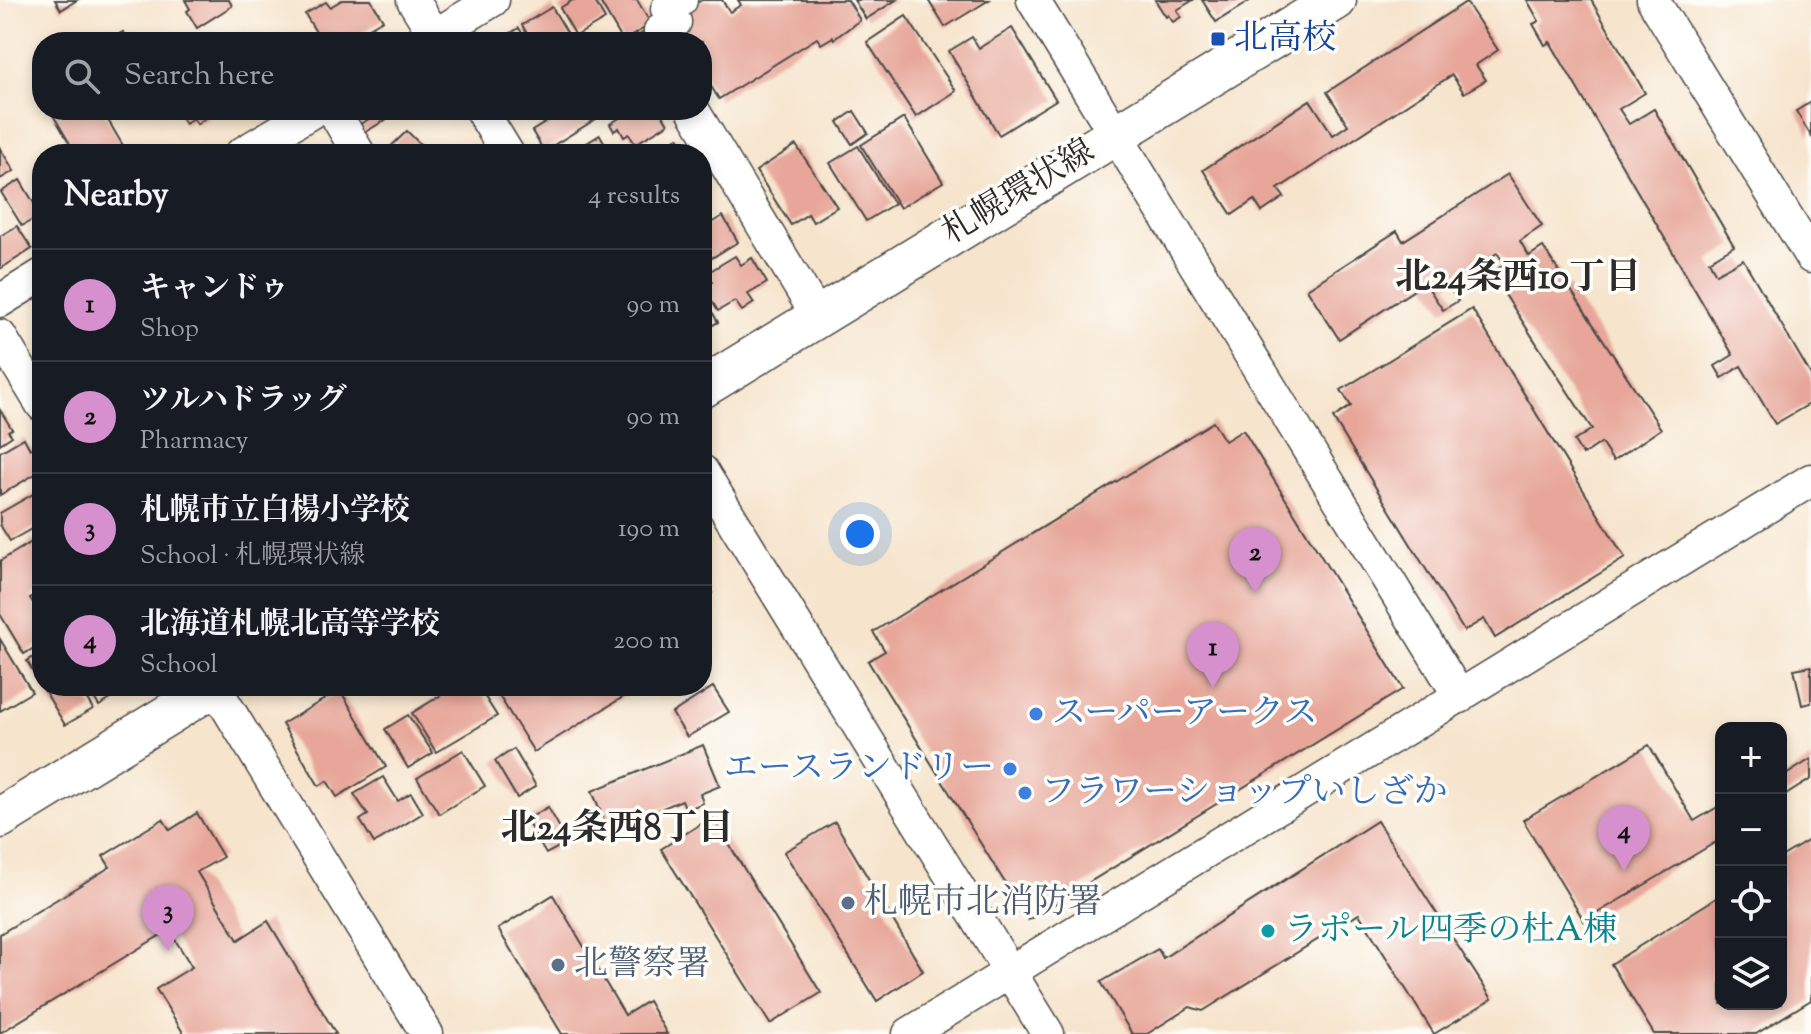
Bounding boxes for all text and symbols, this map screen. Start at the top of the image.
place label: 北高校 [1234,15,1336,64]
marker: 北高校 [1209,30,1227,48]
search box [32,32,712,120]
icon: search [60,54,104,98]
text: Search here [124,55,274,98]
street label: 札幌環状線 [934,128,1104,258]
text: Nearby [64,172,169,221]
text: 4 results [588,178,680,215]
district label: 北24条西10丁目 [1395,253,1641,305]
text: キャンドゥ [140,268,289,311]
text: 1 [86,287,94,324]
text: 90 m [627,287,680,324]
text: Shop [140,311,199,348]
text: ツルハドラッグ [140,380,347,423]
text: 2 [84,399,96,436]
text: 90 m [627,399,680,436]
text: Pharmacy [140,423,248,460]
text: 札幌市立白楊小学校 [140,490,410,533]
text: 3 [85,511,95,548]
text: 190 m [618,511,680,548]
your location [840,514,880,554]
pin: 2 [1229,527,1281,593]
text: School · 札幌環状線 [140,538,365,575]
text: 北海道札幌北高等学校 [140,604,440,647]
pin: 1 [1187,622,1239,688]
text: 4 [83,623,97,660]
text: 200 m [613,623,680,660]
text: School [140,647,218,684]
place label: スーパーアークス [1052,690,1318,739]
marker: スーパーアークス [1027,705,1045,723]
map controls [1715,722,1787,1010]
button: + [1715,722,1787,794]
place label: エースランドリー [724,745,994,794]
marker: エースランドリー [1001,760,1019,778]
place label: フラワーショップいしざか [1041,769,1448,818]
marker: フラワーショップいしざか [1016,784,1034,802]
button: − [1715,794,1787,866]
district label: 北24条西8丁目 [501,804,734,856]
pin: 4 [1598,805,1650,871]
button: locate [1715,866,1787,938]
place label: 札幌市北消防署 [864,879,1102,928]
pin: 3 [142,885,194,951]
marker: 札幌市北消防署 [839,894,857,912]
place label: ラポール四季の杜A棟 [1284,907,1617,956]
marker: ラポール四季の杜A棟 [1259,922,1277,940]
button: layers [1715,938,1787,1010]
place label: 北警察署 [574,941,710,990]
marker: 北警察署 [549,956,567,974]

